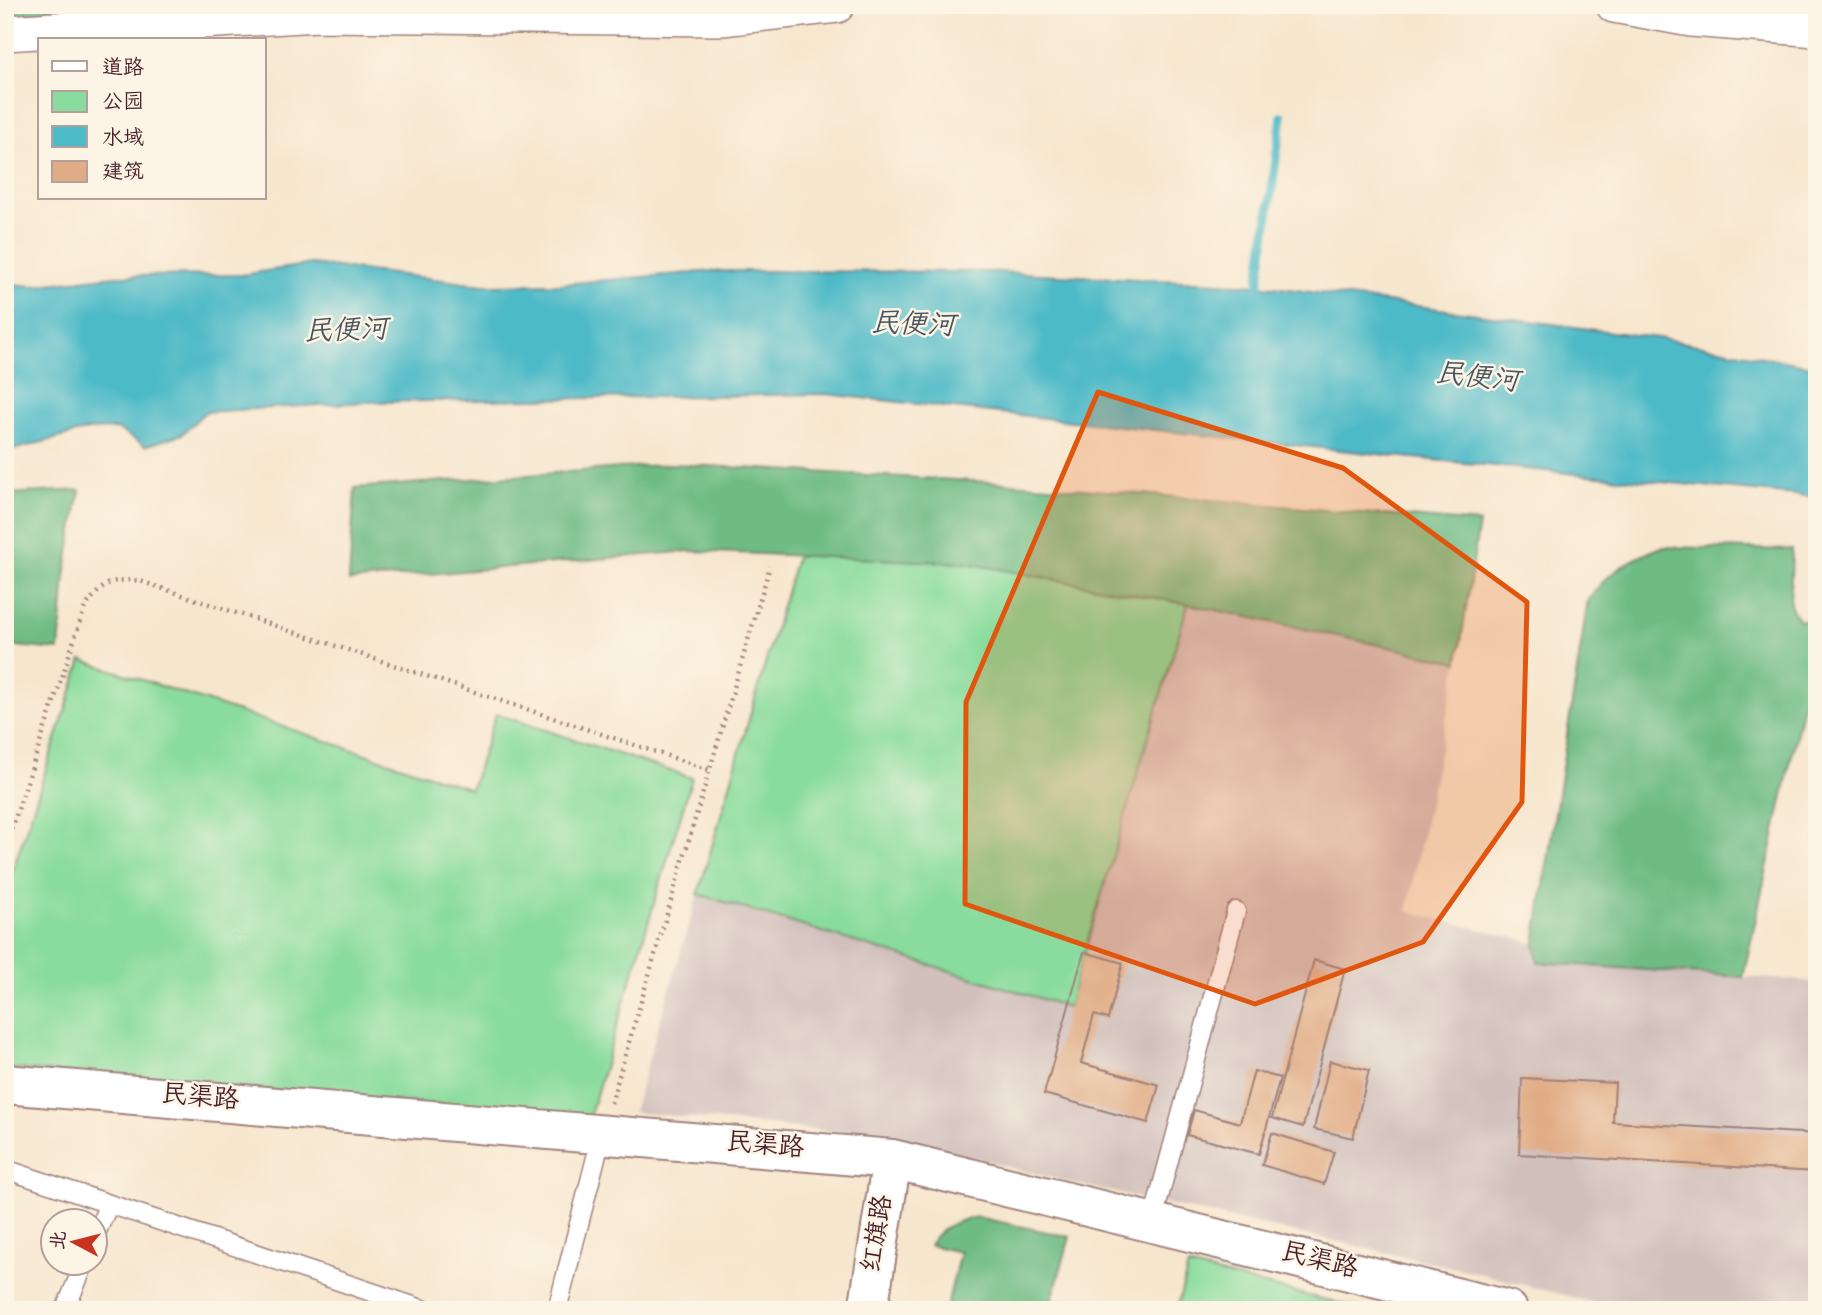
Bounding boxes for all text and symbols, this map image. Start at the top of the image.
legend [38,38,266,200]
text: 道路 [102,56,144,83]
text: 公园 [102,91,144,117]
text: 水域 [102,126,144,153]
text: 建筑 [102,161,144,187]
water label: 民便河 [870,308,960,345]
water label: 民便河 [303,314,393,351]
water label: 民便河 [1433,358,1525,401]
street label: 民渠路 [160,1079,240,1119]
street label: 民渠路 [725,1127,805,1167]
street label: 红旗路 [857,1193,901,1275]
north arrow [38,1206,108,1276]
text: 北 [48,1230,73,1251]
street label: 民渠路 [1277,1237,1361,1287]

